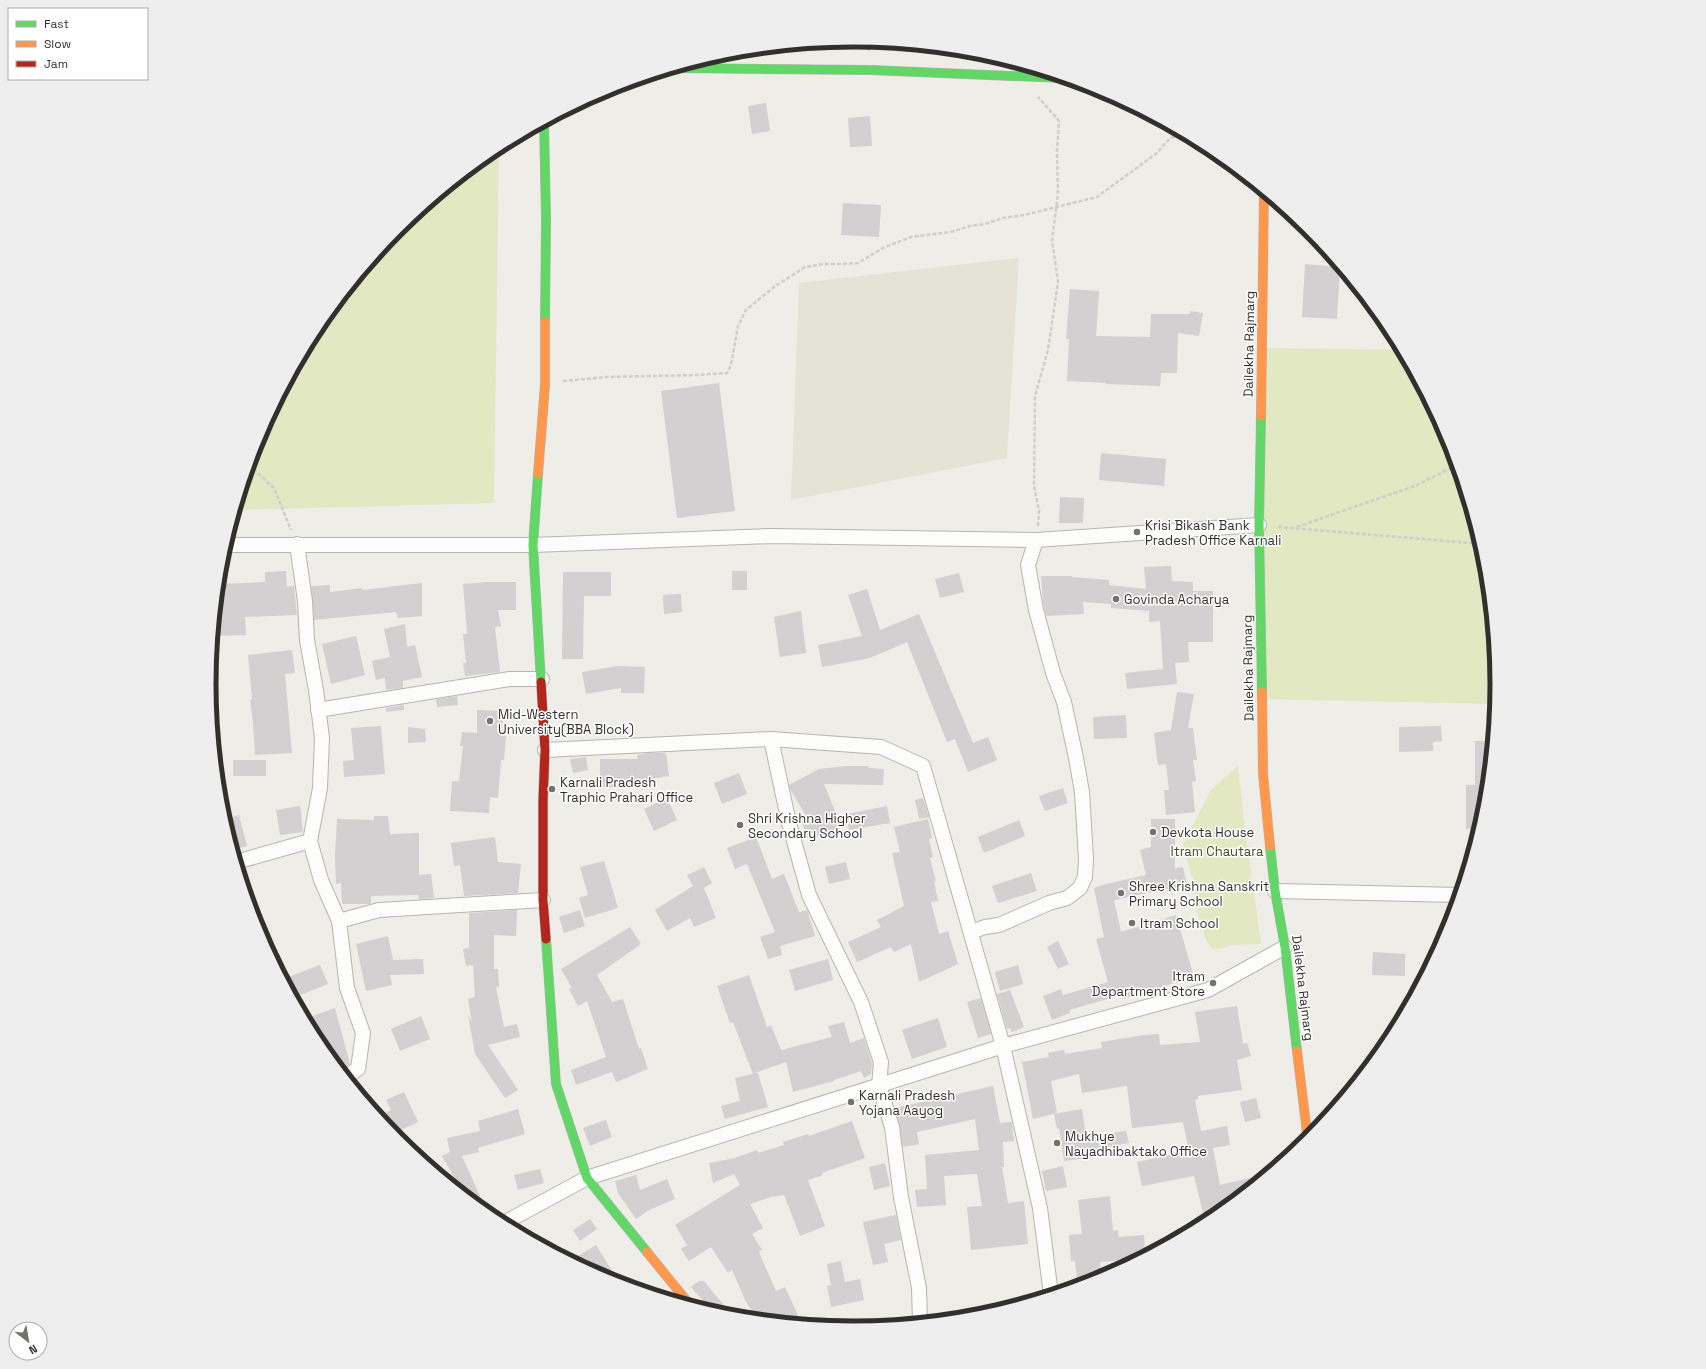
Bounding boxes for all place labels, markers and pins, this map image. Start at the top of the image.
place label: Krisi Bikash Bank Pradesh Office Karnali [1145,517,1281,549]
marker: Krisi Bikash Bank Pradesh Office Karnali [1132,527,1142,537]
place label: Govinda Acharya [1124,591,1230,608]
marker: Govinda Acharya [1111,594,1121,604]
place label: Mid-Western University(BBA Block) [498,706,634,738]
marker: Mid-Western University(BBA Block) [485,716,495,726]
place label: Karnali Pradesh Traphic Prahari Office [560,774,693,806]
marker: Karnali Pradesh Traphic Prahari Office [547,784,557,794]
place label: Shri Krishna Higher Secondary School [748,810,866,842]
marker: Shri Krishna Higher Secondary School [735,820,745,830]
place label: Devkota House [1161,824,1254,841]
marker: Devkota House [1148,827,1158,837]
place label: Shree Krishna Sanskrit Primary School [1129,878,1269,910]
marker: Shree Krishna Sanskrit Primary School [1116,888,1126,898]
place label: Itram School [1140,915,1219,932]
marker: Itram School [1127,918,1137,928]
place label: Itram Department Store [1092,968,1205,1000]
marker: Itram Department Store [1208,978,1218,988]
place label: Karnali Pradesh Yojana Aayog [859,1087,955,1119]
marker: Karnali Pradesh Yojana Aayog [846,1097,856,1107]
place label: Mukhye Nayadhibaktako Office [1065,1128,1207,1160]
marker: Mukhye Nayadhibaktako Office [1052,1138,1062,1148]

